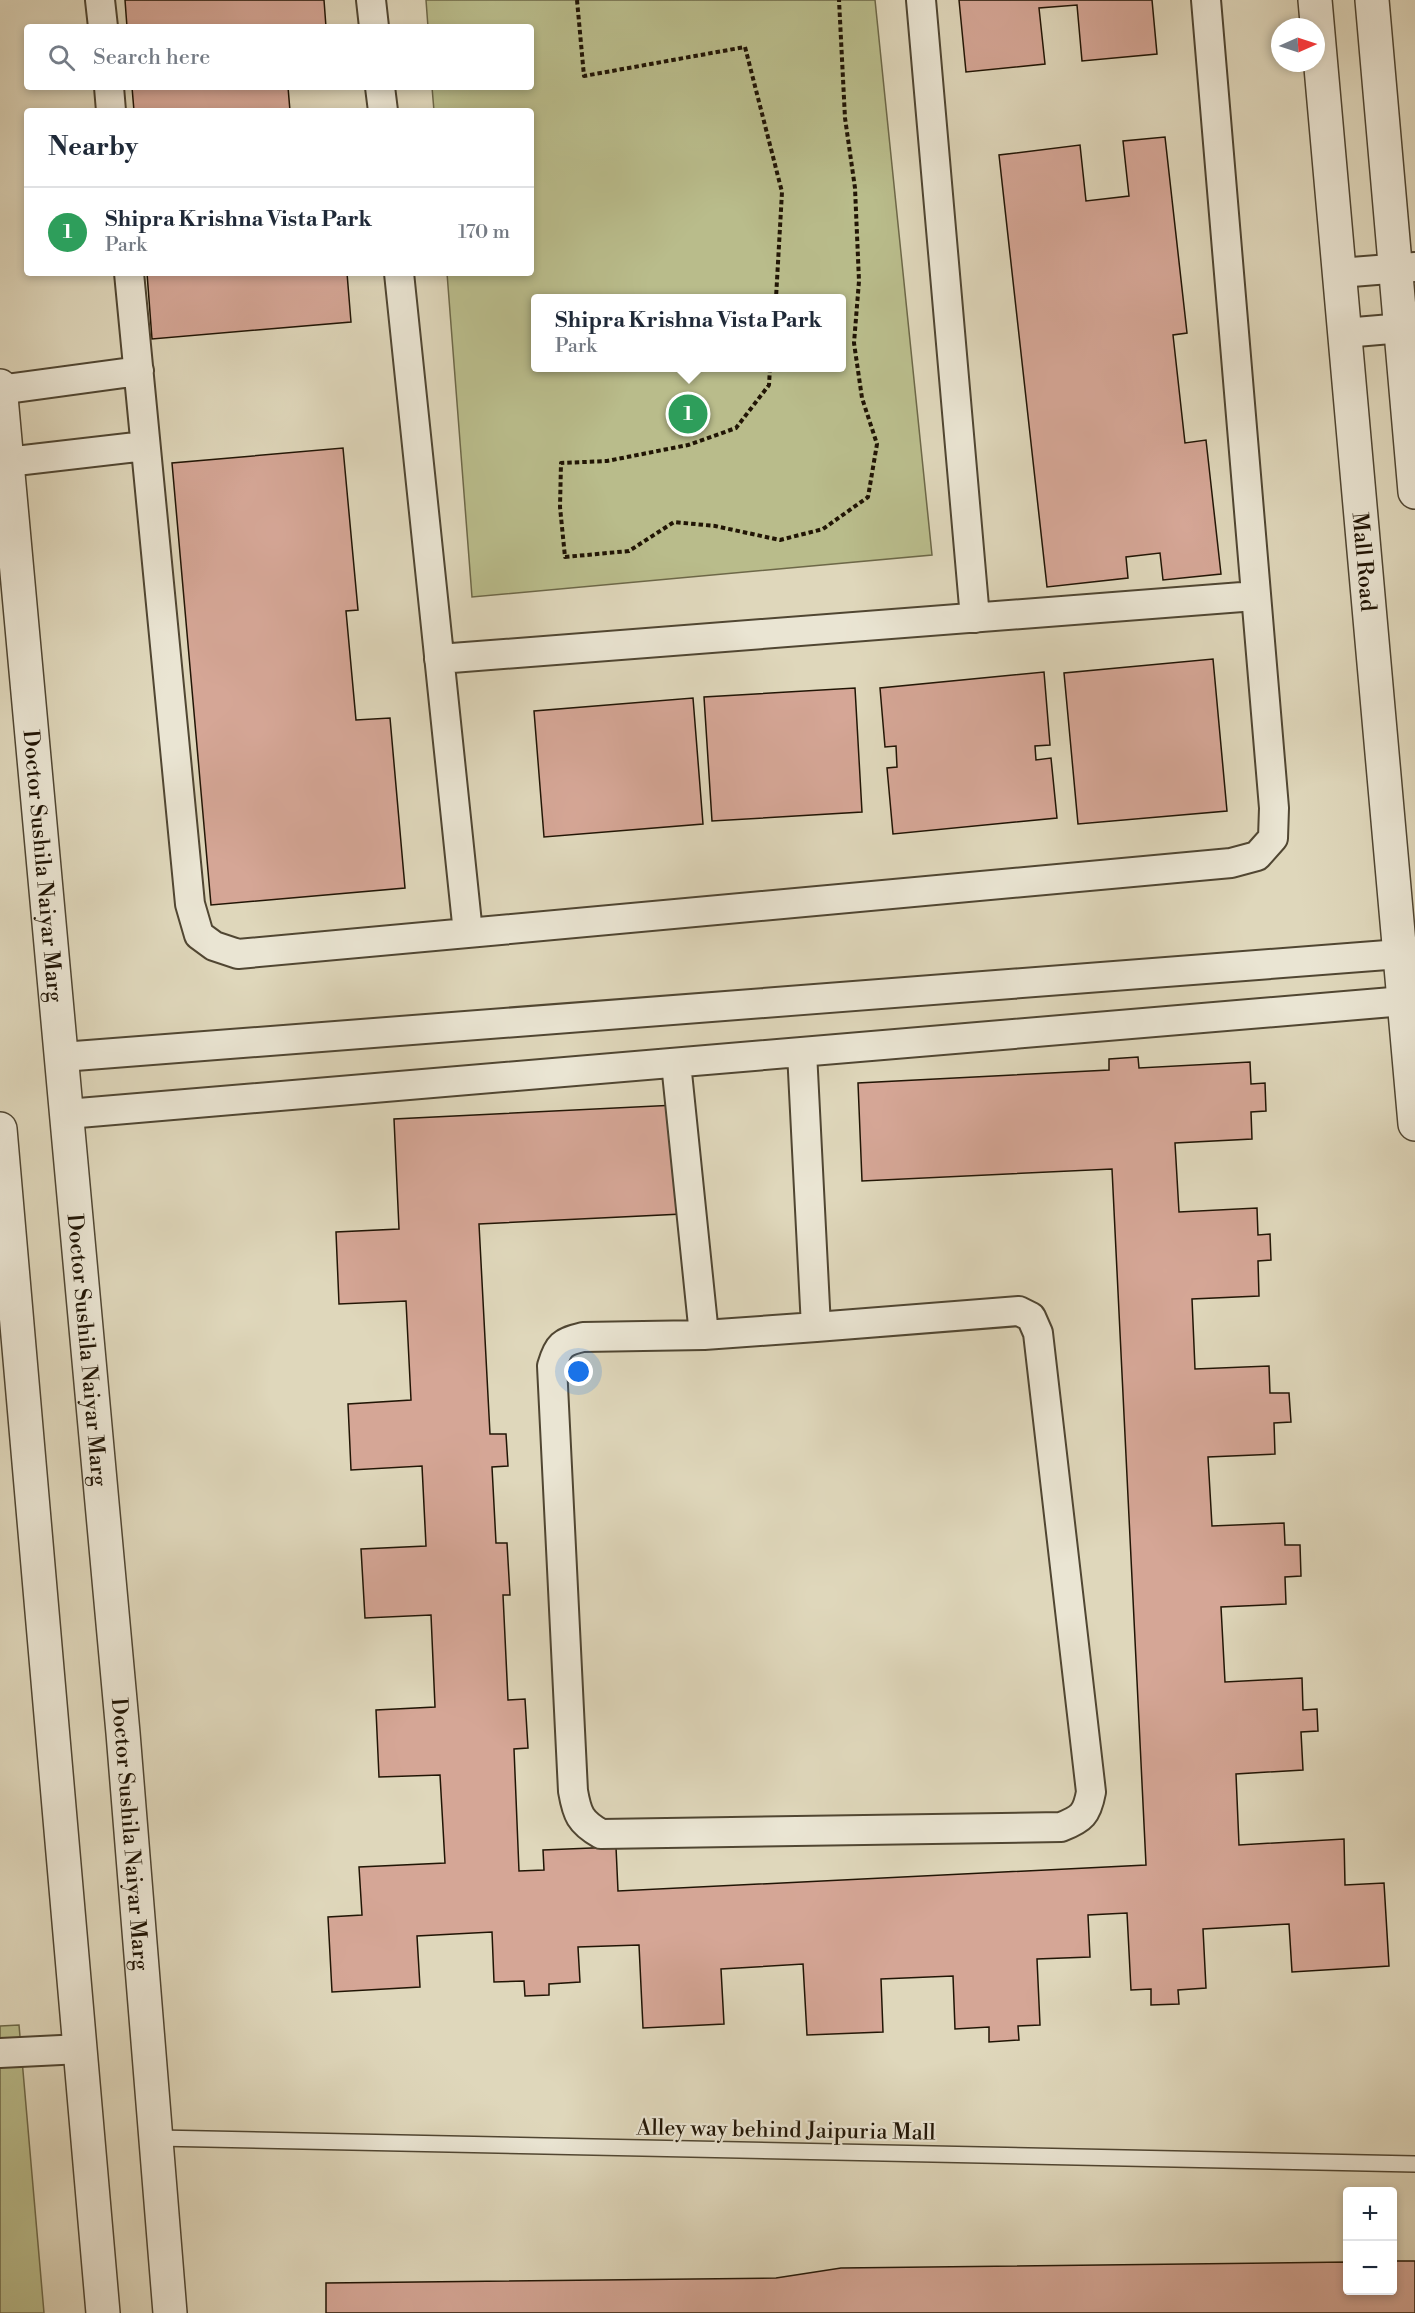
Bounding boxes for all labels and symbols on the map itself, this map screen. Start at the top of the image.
north arrow [1271,18,1325,72]
pin: 1 [668,392,708,436]
street label: Mall Road [1346,511,1381,613]
street label: Doctor Sushila Naiyar Marg [16,729,68,1004]
street label: Doctor Sushila Naiyar Marg [61,1213,112,1488]
your location [564,1357,593,1386]
street label: Doctor Sushila Naiyar Marg [105,1697,154,1972]
street label: Alley way behind Jaipuria Mall [635,2114,936,2147]

